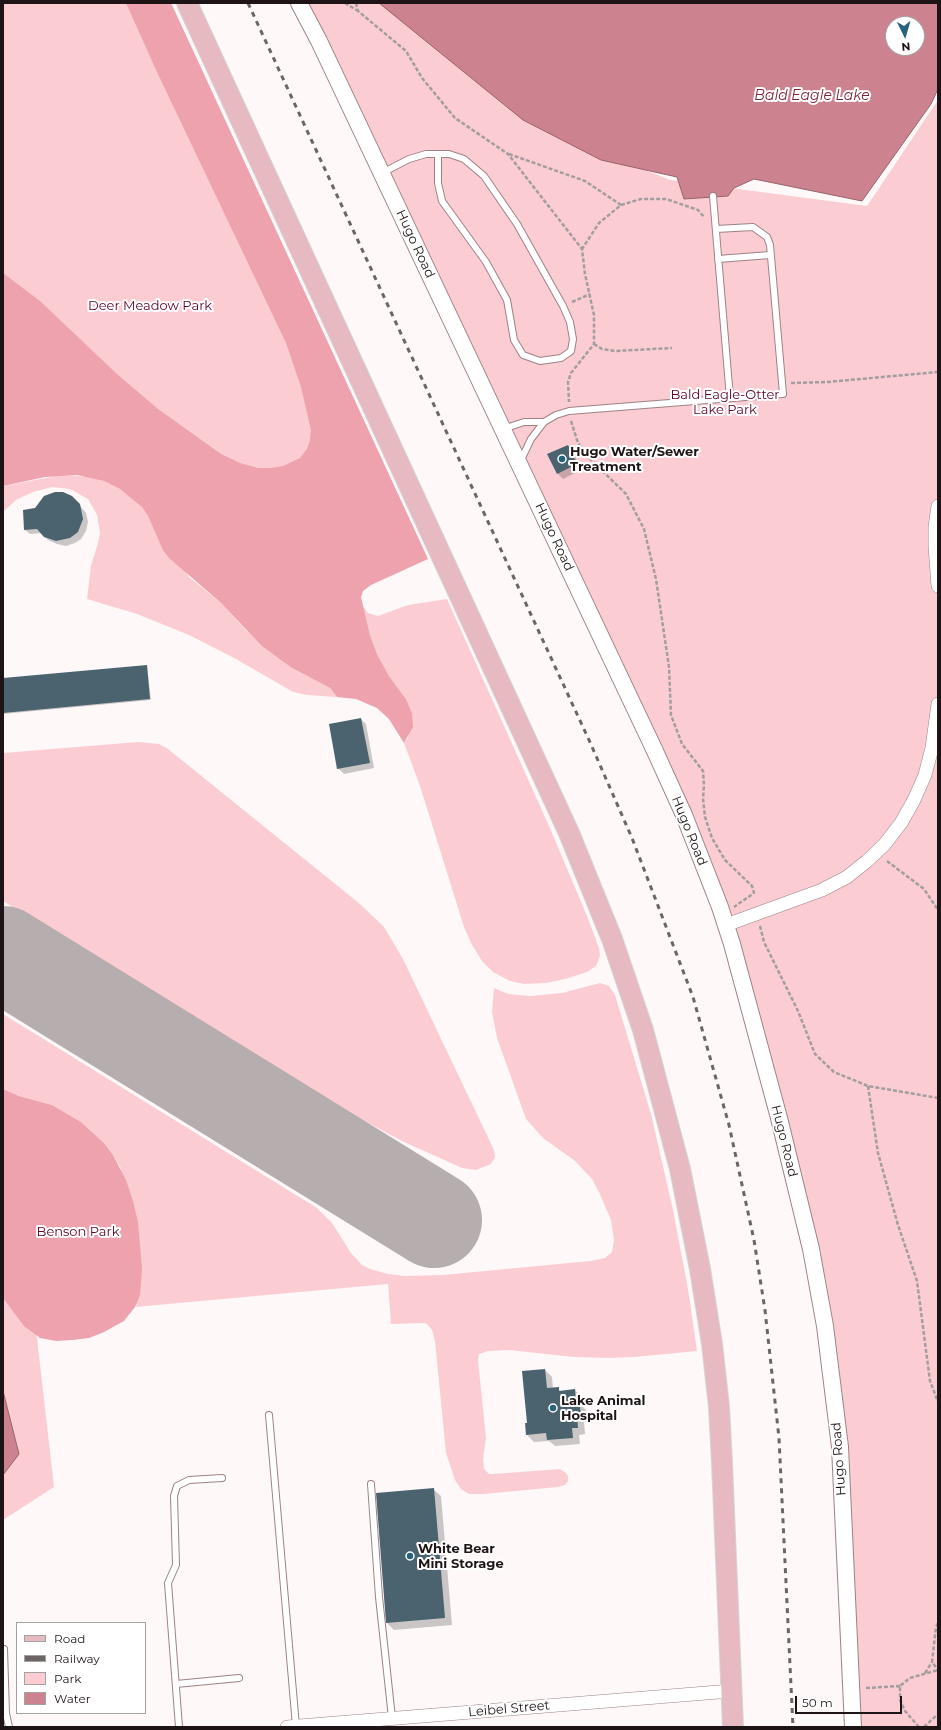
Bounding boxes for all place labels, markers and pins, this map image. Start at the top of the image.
place label: Hugo Water/Sewer Treatment [570,444,699,475]
marker: Hugo Water/Sewer Treatment [557,454,567,464]
place label: Lake Animal Hospital [561,1393,645,1424]
marker: Lake Animal Hospital [548,1403,558,1413]
place label: White Bear Mini Storage [418,1541,504,1572]
marker: White Bear Mini Storage [405,1551,415,1561]

